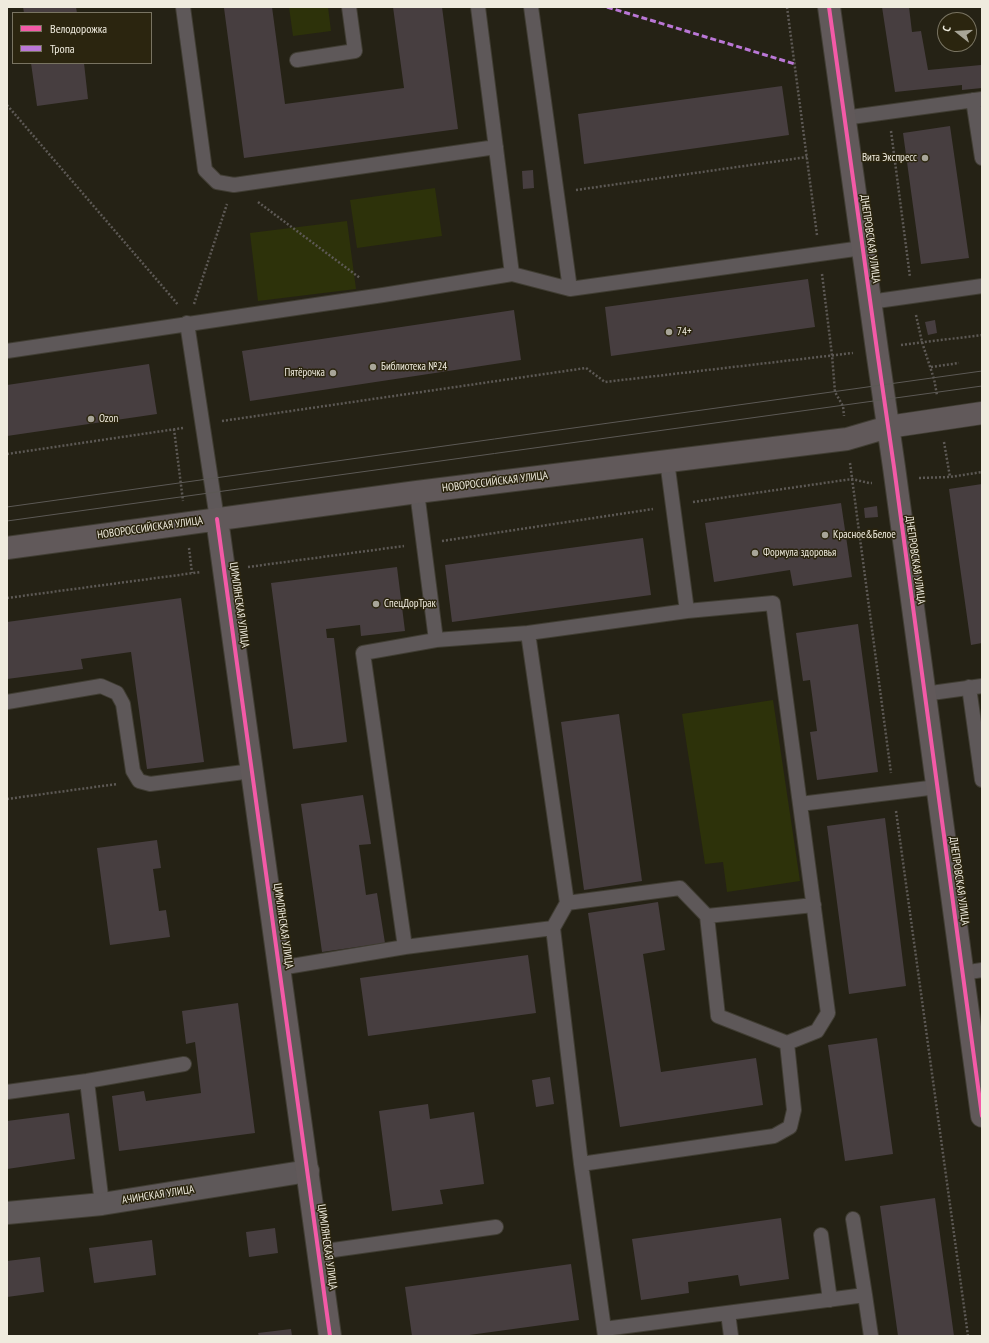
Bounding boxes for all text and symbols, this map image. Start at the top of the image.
legend [12,12,152,64]
north arrow [937,12,977,52]
text: Велодорожка [50,21,107,36]
text: С [939,24,954,33]
text: Тропа [50,41,75,56]
place label: Вита Экспресс [862,151,917,165]
marker: Вита Экспресс [920,153,930,163]
street label: ДНЕПРОВСКАЯ УЛИЦА [857,194,883,284]
place label: 74+ [677,325,691,339]
marker: 74+ [664,327,674,337]
place label: Библиотека №24 [381,360,447,374]
marker: Библиотека №24 [368,362,378,372]
place label: Пятёрочка [284,366,325,380]
marker: Пятёрочка [328,368,338,378]
place label: Ozon [99,412,118,426]
marker: Ozon [86,414,96,424]
street label: НОВОРОССИЙСКАЯ УЛИЦА [441,469,549,495]
street label: НОВОРОССИЙСКАЯ УЛИЦА [96,514,204,542]
street label: ДНЕПРОВСКАЯ УЛИЦА [902,515,928,605]
place label: Красное&Белое [833,528,896,542]
marker: Красное&Белое [820,530,830,540]
place label: Формула здоровья [763,546,836,560]
marker: Формула здоровья [750,548,760,558]
street label: ЦИМЛЯНСКАЯ УЛИЦА [226,561,252,649]
place label: СпецДорТрак [384,597,436,611]
marker: СпецДорТрак [371,599,381,609]
street label: ДНЕПРОВСКАЯ УЛИЦА [946,836,972,926]
street label: ЦИМЛЯНСКАЯ УЛИЦА [270,882,296,970]
street label: АЧИНСКАЯ УЛИЦА [121,1183,195,1207]
street label: ЦИМЛЯНСКАЯ УЛИЦА [314,1203,340,1291]

